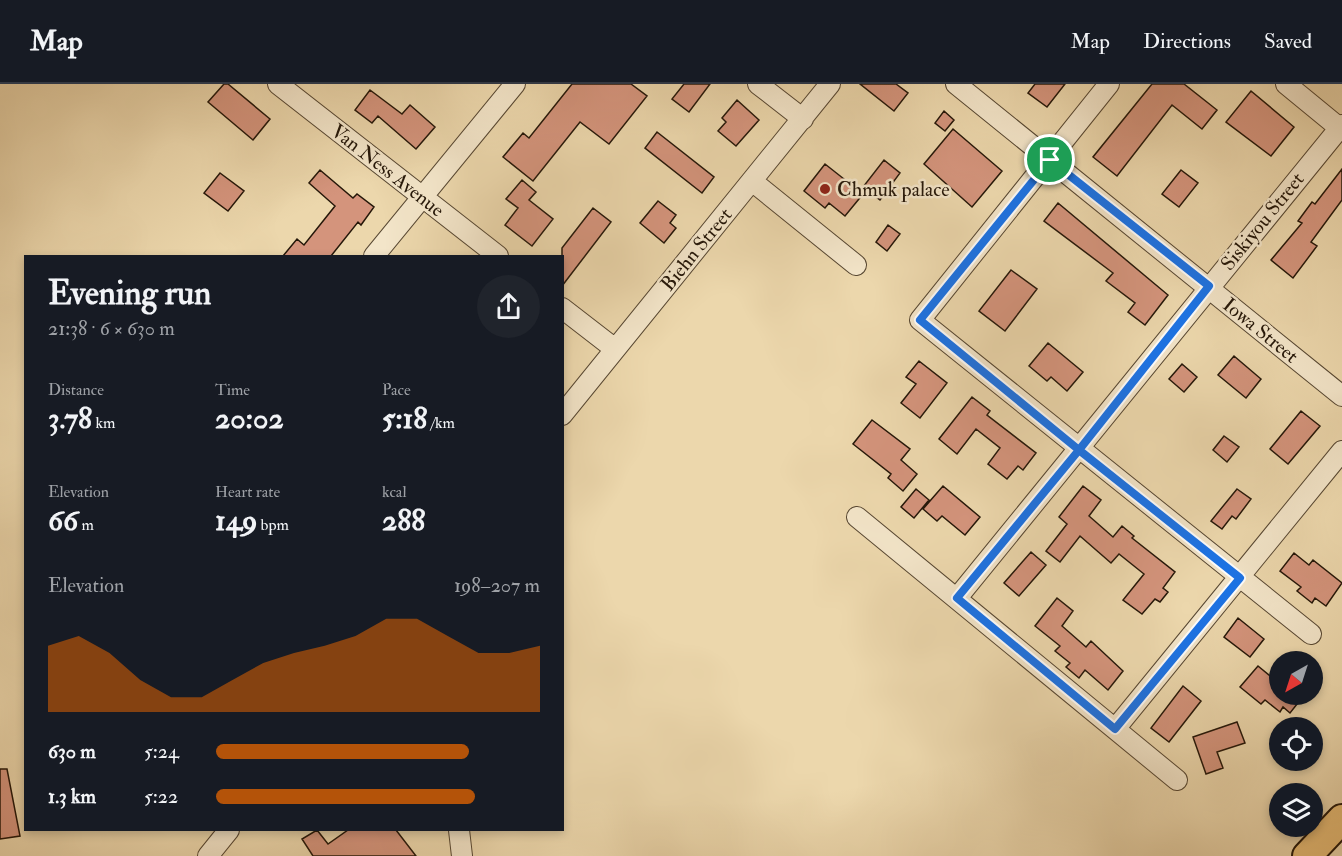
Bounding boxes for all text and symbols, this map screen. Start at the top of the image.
text: Map [30,24,83,59]
text: Map [1070,28,1110,55]
text: Directions [1143,28,1231,55]
text: Saved [1264,28,1312,55]
street label: Van Ness Avenue [326,118,449,222]
pin [1024,134,1075,185]
icon: arrive [1033,143,1066,176]
street label: Siskiyou Street [1215,167,1310,275]
place label: Chmuk palace [837,177,950,203]
marker: Chmuk palace [818,182,832,196]
street label: Biehn Street [655,202,738,296]
text: Evening run [48,273,211,314]
button: share [477,275,540,338]
street label: Iowa Street [1218,292,1304,369]
text: 21:38 · 6 × 630 m [48,316,175,341]
text: Distance [48,380,104,400]
text: Time [215,380,250,400]
text: Pace [382,380,411,400]
text: 3.78 [48,400,92,437]
text: 20:02 [215,400,284,437]
text: 5:18 [382,400,427,437]
text: km [92,413,115,433]
text: /km [427,413,455,433]
text: Elevation [48,482,109,502]
text: Heart rate [215,482,280,502]
text: kcal [382,482,407,502]
text: 66 [48,502,78,539]
text: 149 [215,502,257,539]
text: 288 [382,502,425,539]
text: m [78,515,94,535]
text: bpm [257,515,289,535]
text: Elevation [48,573,124,598]
text: 198–207 m [454,573,540,598]
north arrow [1269,651,1323,705]
map controls [1269,651,1323,837]
button: locate [1269,717,1323,771]
text: 630 m [48,739,96,764]
text: 5:24 [144,739,179,764]
button: layers [1269,783,1323,837]
text: 1.3 km [48,784,96,809]
text: 5:22 [144,784,178,809]

